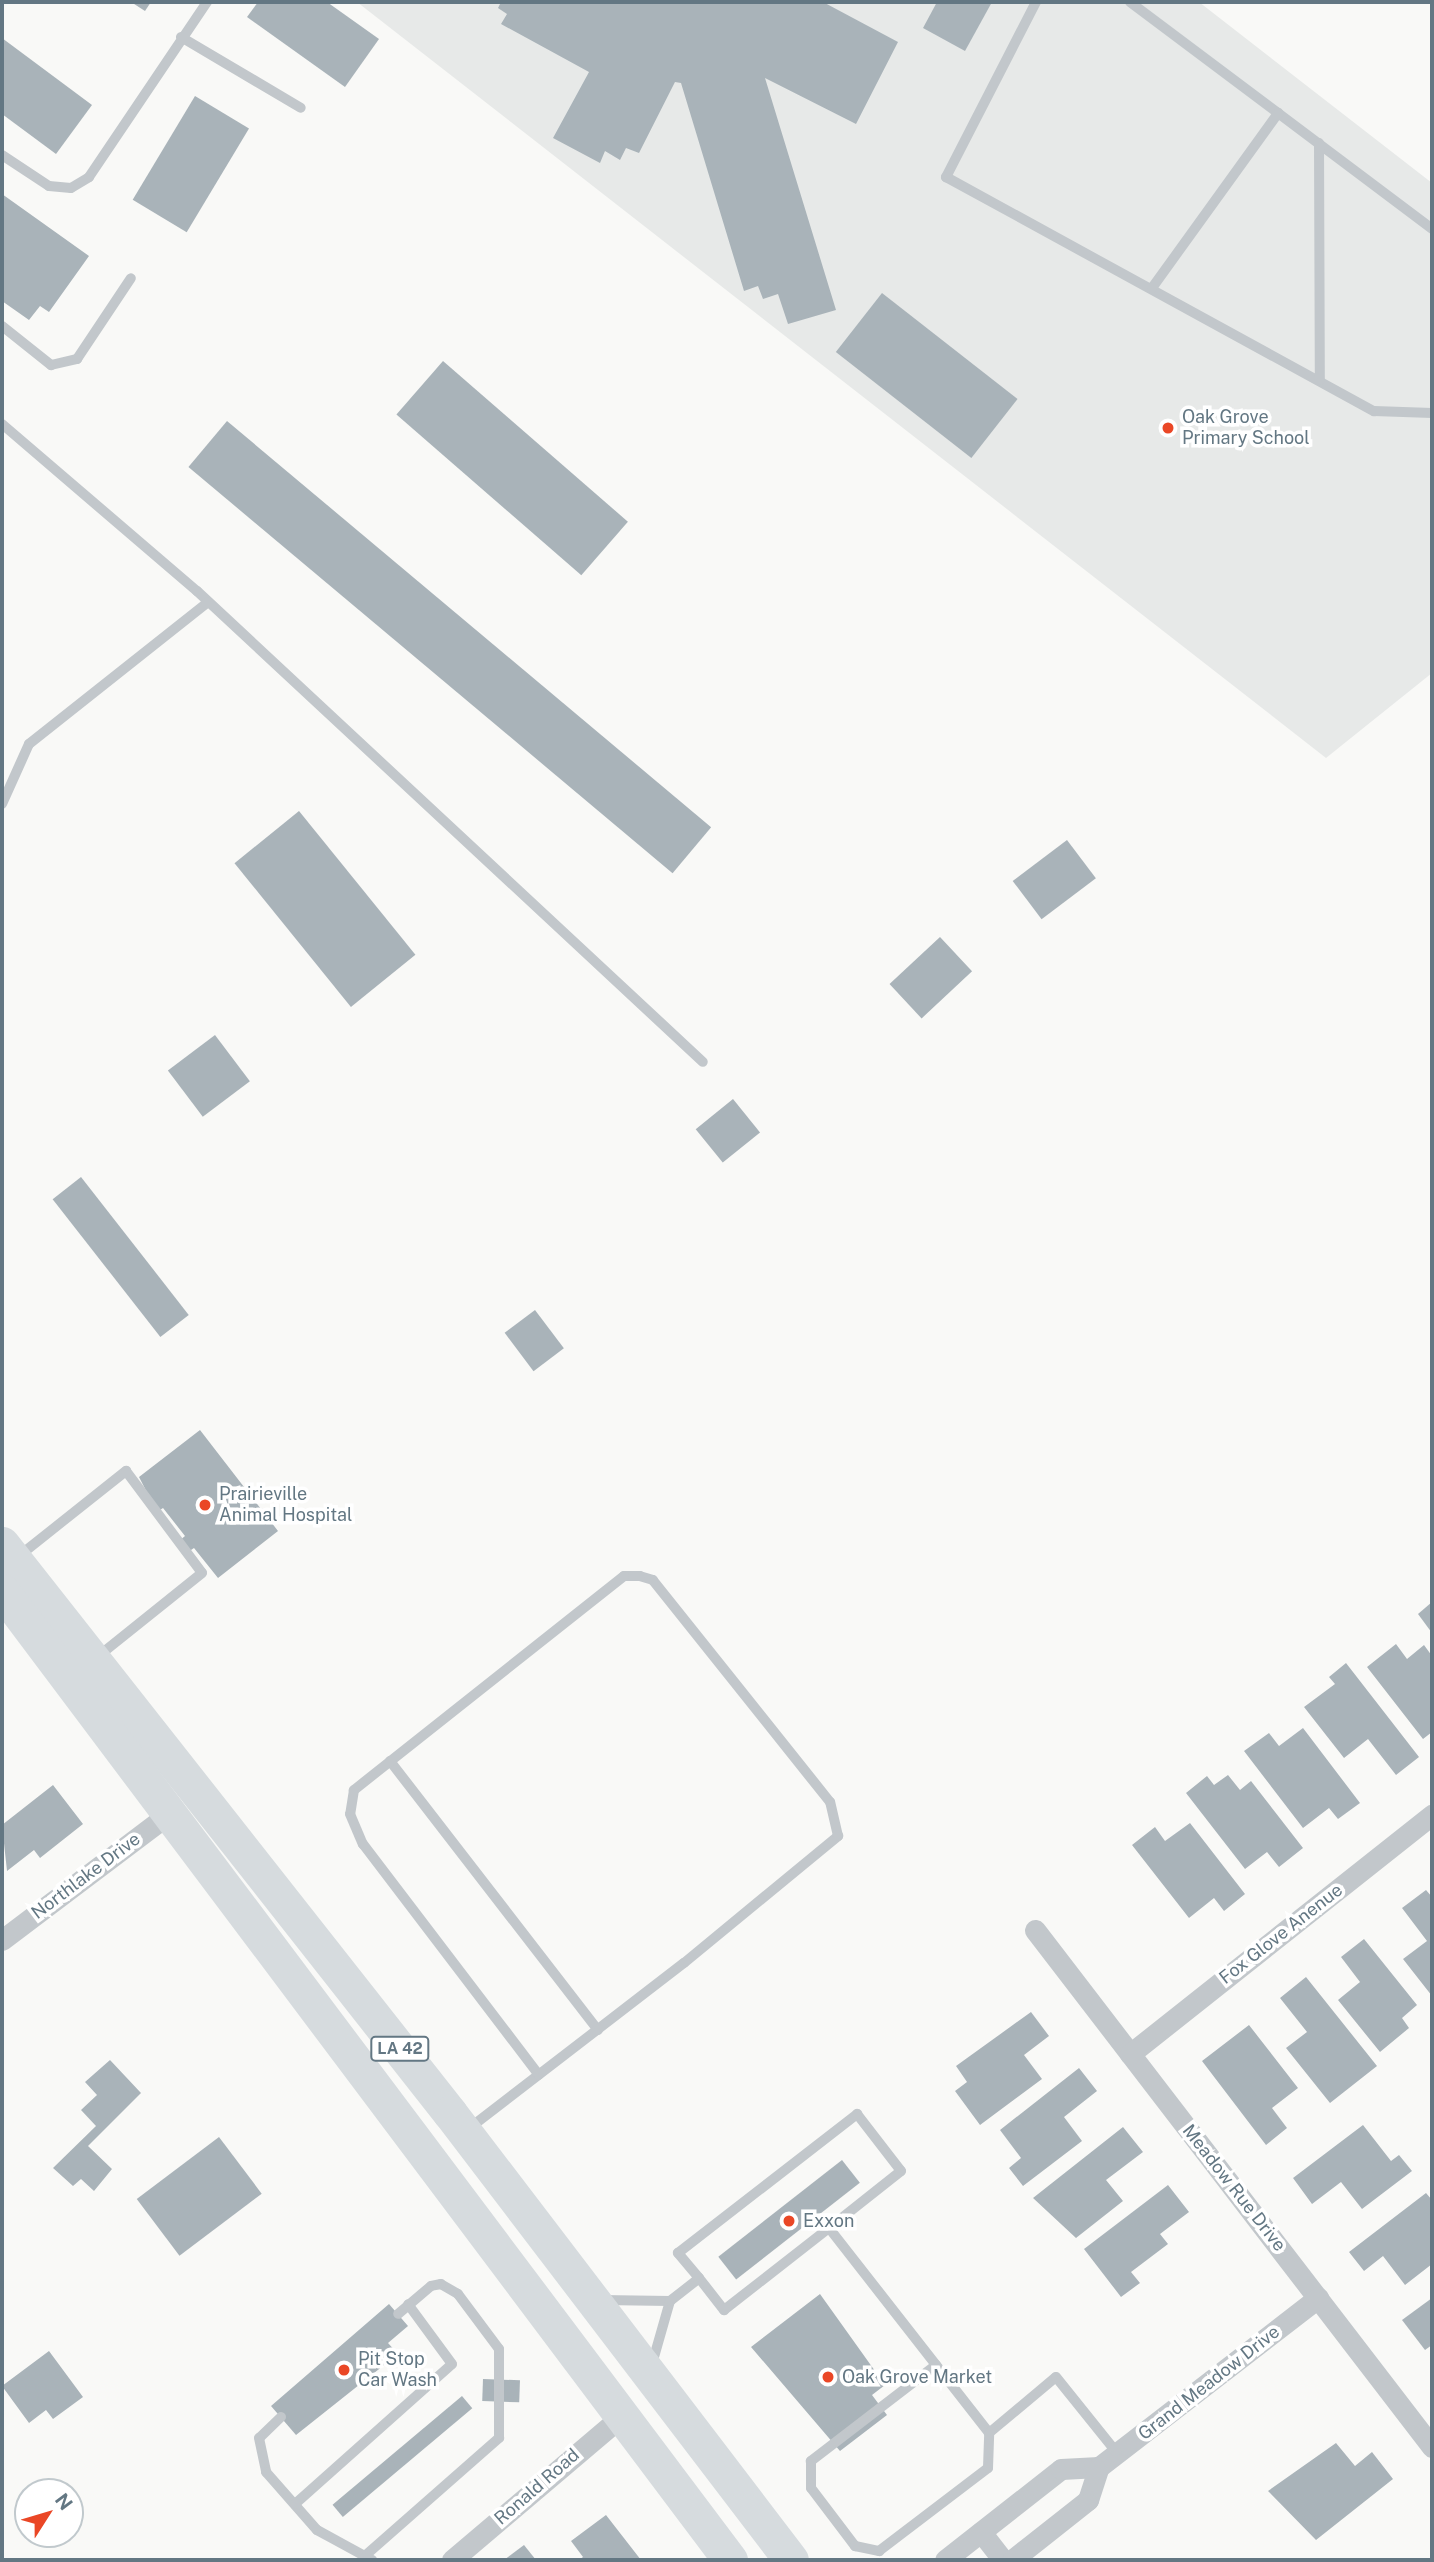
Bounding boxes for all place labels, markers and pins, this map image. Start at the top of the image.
place label: Oak Grove Primary School [1182,407,1310,450]
marker: Oak Grove Primary School [1160,420,1176,436]
place label: Prairieville Animal Hospital [219,1484,352,1526]
marker: Prairieville Animal Hospital [197,1497,213,1513]
place label: Exxon [803,2210,854,2232]
marker: Exxon [781,2213,797,2229]
place label: Pit Stop Car Wash [358,2349,437,2392]
marker: Pit Stop Car Wash [336,2362,352,2378]
place label: Oak Grove Market [842,2366,992,2388]
marker: Oak Grove Market [820,2369,836,2385]

